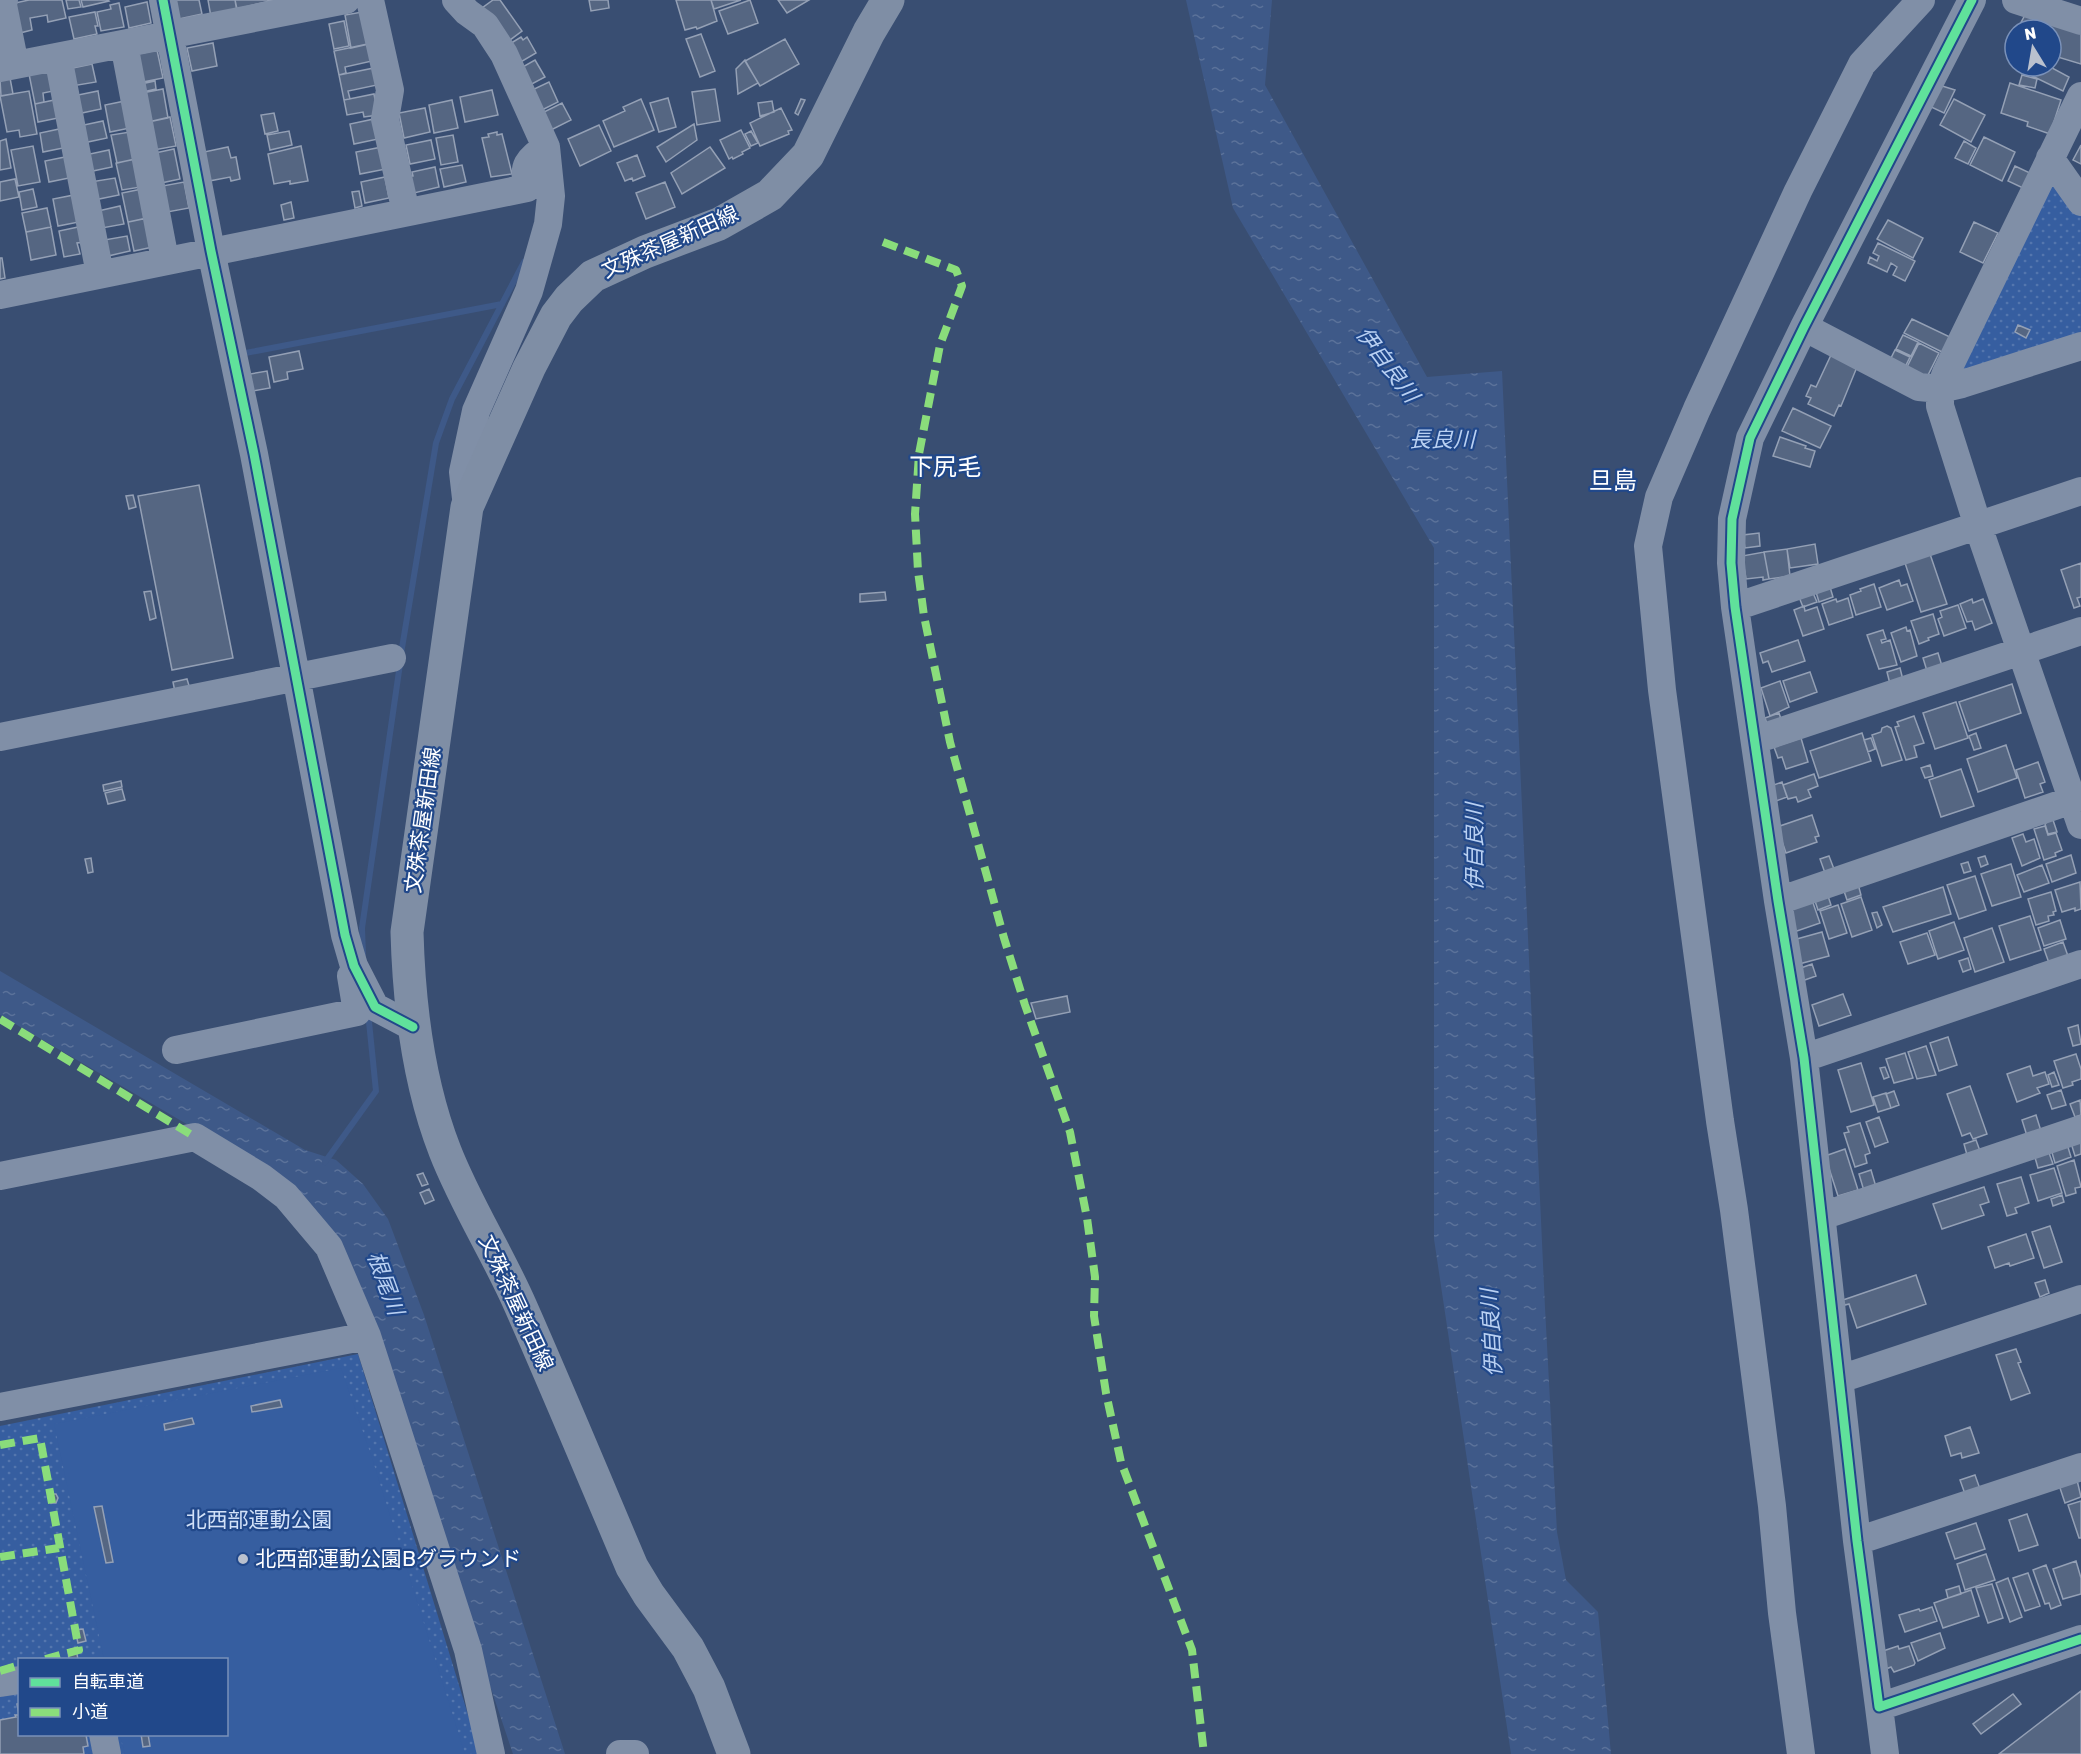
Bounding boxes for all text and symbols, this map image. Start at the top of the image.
north arrow [2003,18,2063,78]
text: N [2023,23,2038,44]
street label: 文殊茶屋新田線 [598,200,742,283]
water label: 伊自良川 [1350,321,1426,409]
water label: 長良川 [1409,426,1477,453]
district label: 下尻毛 [909,453,981,481]
district label: 旦島 [1589,467,1637,495]
street label: 文殊茶屋新田線 [400,745,445,894]
water label: 伊自良川 [1461,801,1488,891]
street label: 文殊茶屋新田線 [474,1231,559,1375]
water label: 根尾川 [362,1248,410,1321]
water label: 伊自良川 [1476,1286,1507,1378]
park label: 北西部運動公園 [186,1507,333,1532]
place label: 北西部運動公園Bグラウンド [255,1546,521,1571]
marker: 北西部運動公園Bグラウンド [236,1552,250,1566]
legend [18,1658,228,1736]
text: 自転車道 [72,1671,144,1693]
text: 小道 [72,1701,108,1723]

